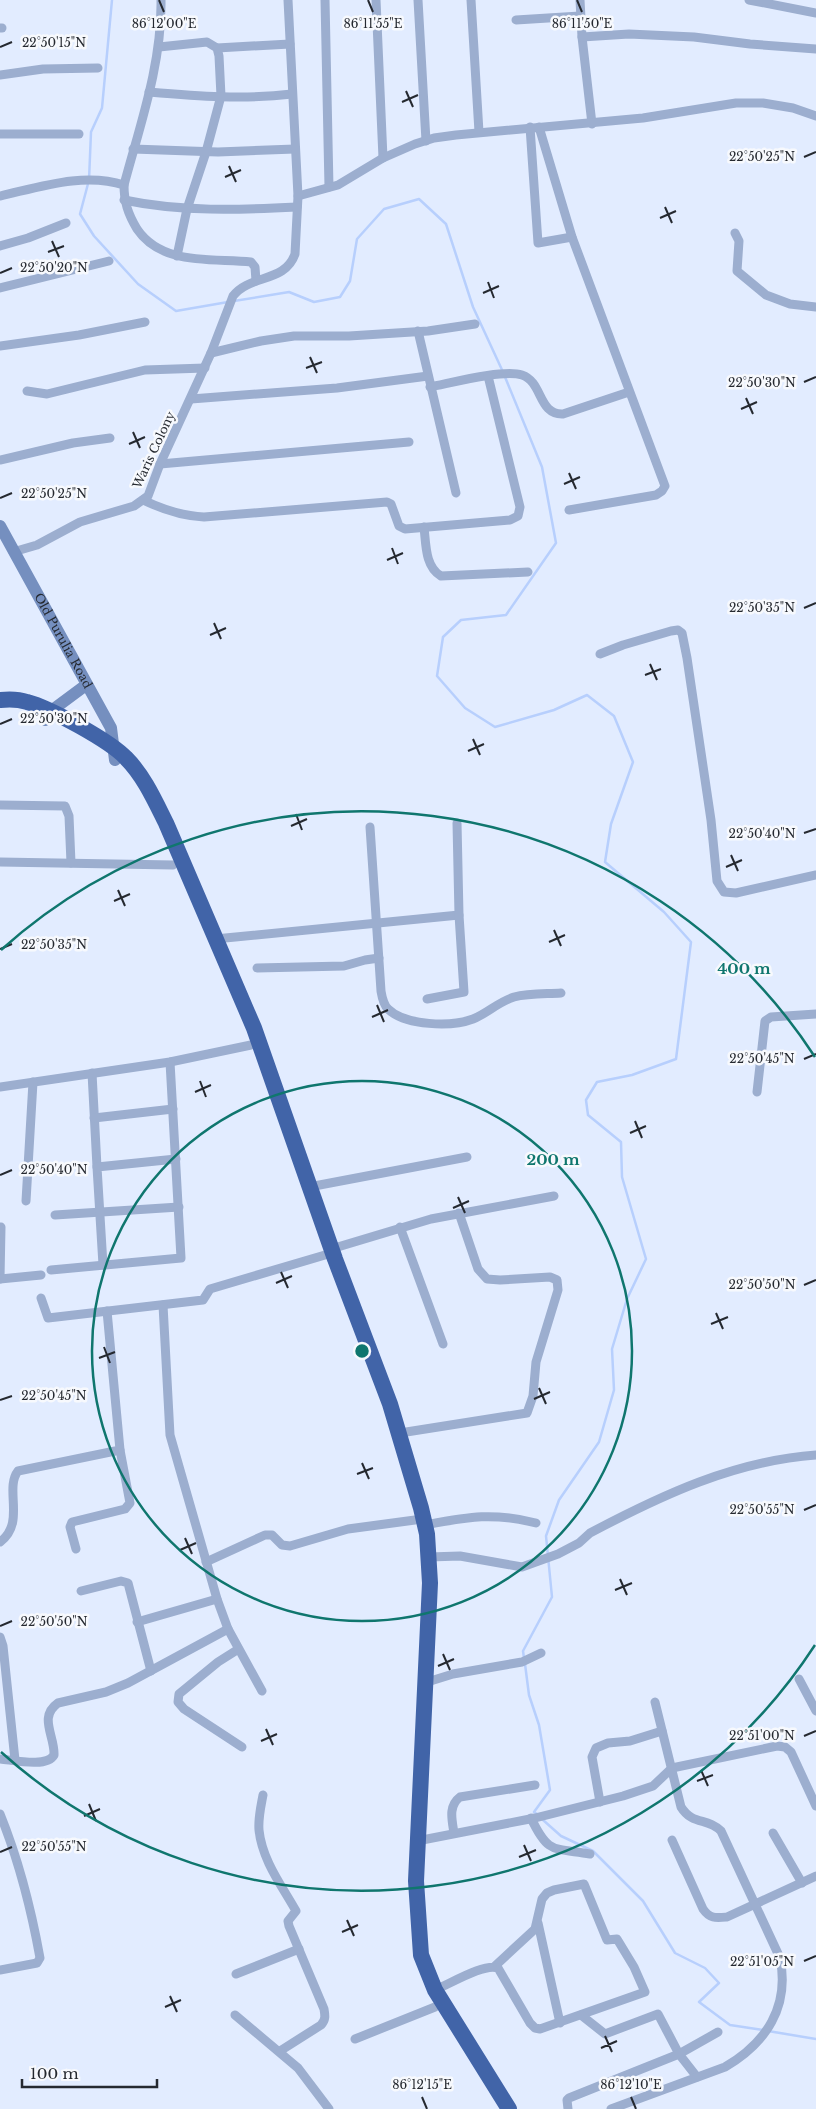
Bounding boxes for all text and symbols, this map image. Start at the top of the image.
text: 86°12'00"E [132,16,197,31]
text: 86°11'55"E [344,16,403,31]
text: 86°11'50"E [552,16,613,31]
text: 22°50'15"N [22,35,86,50]
text: 22°50'25"N [729,149,795,164]
text: 22°50'20"N [20,260,88,275]
text: 22°50'30"N [728,375,796,390]
street label: Waris Colony [129,409,178,492]
text: 22°50'25"N [21,486,87,501]
street label: Old Purulia Road [31,590,96,691]
text: 22°50'35"N [729,600,795,615]
text: 22°50'30"N [20,711,88,726]
text: 22°50'40"N [728,826,796,841]
text: 22°50'35"N [21,937,87,952]
text: 400 m [717,959,771,978]
text: 22°50'45"N [729,1051,795,1066]
text: 200 m [527,1150,580,1169]
text: 22°50'40"N [20,1162,88,1177]
text: 22°50'50"N [729,1277,796,1292]
centre of rings [353,1342,371,1360]
text: 22°50'45"N [21,1388,87,1403]
text: 22°50'55"N [729,1502,795,1517]
text: 22°50'50"N [21,1614,88,1629]
text: 22°51'00"N [729,1728,795,1743]
text: 22°50'55"N [21,1839,87,1854]
text: 22°51'05"N [730,1954,794,1969]
scale bar [22,2056,158,2088]
text: 100 m [30,2064,79,2083]
text: 86°12'15"E [392,2077,452,2092]
text: 86°12'10"E [600,2077,662,2092]

